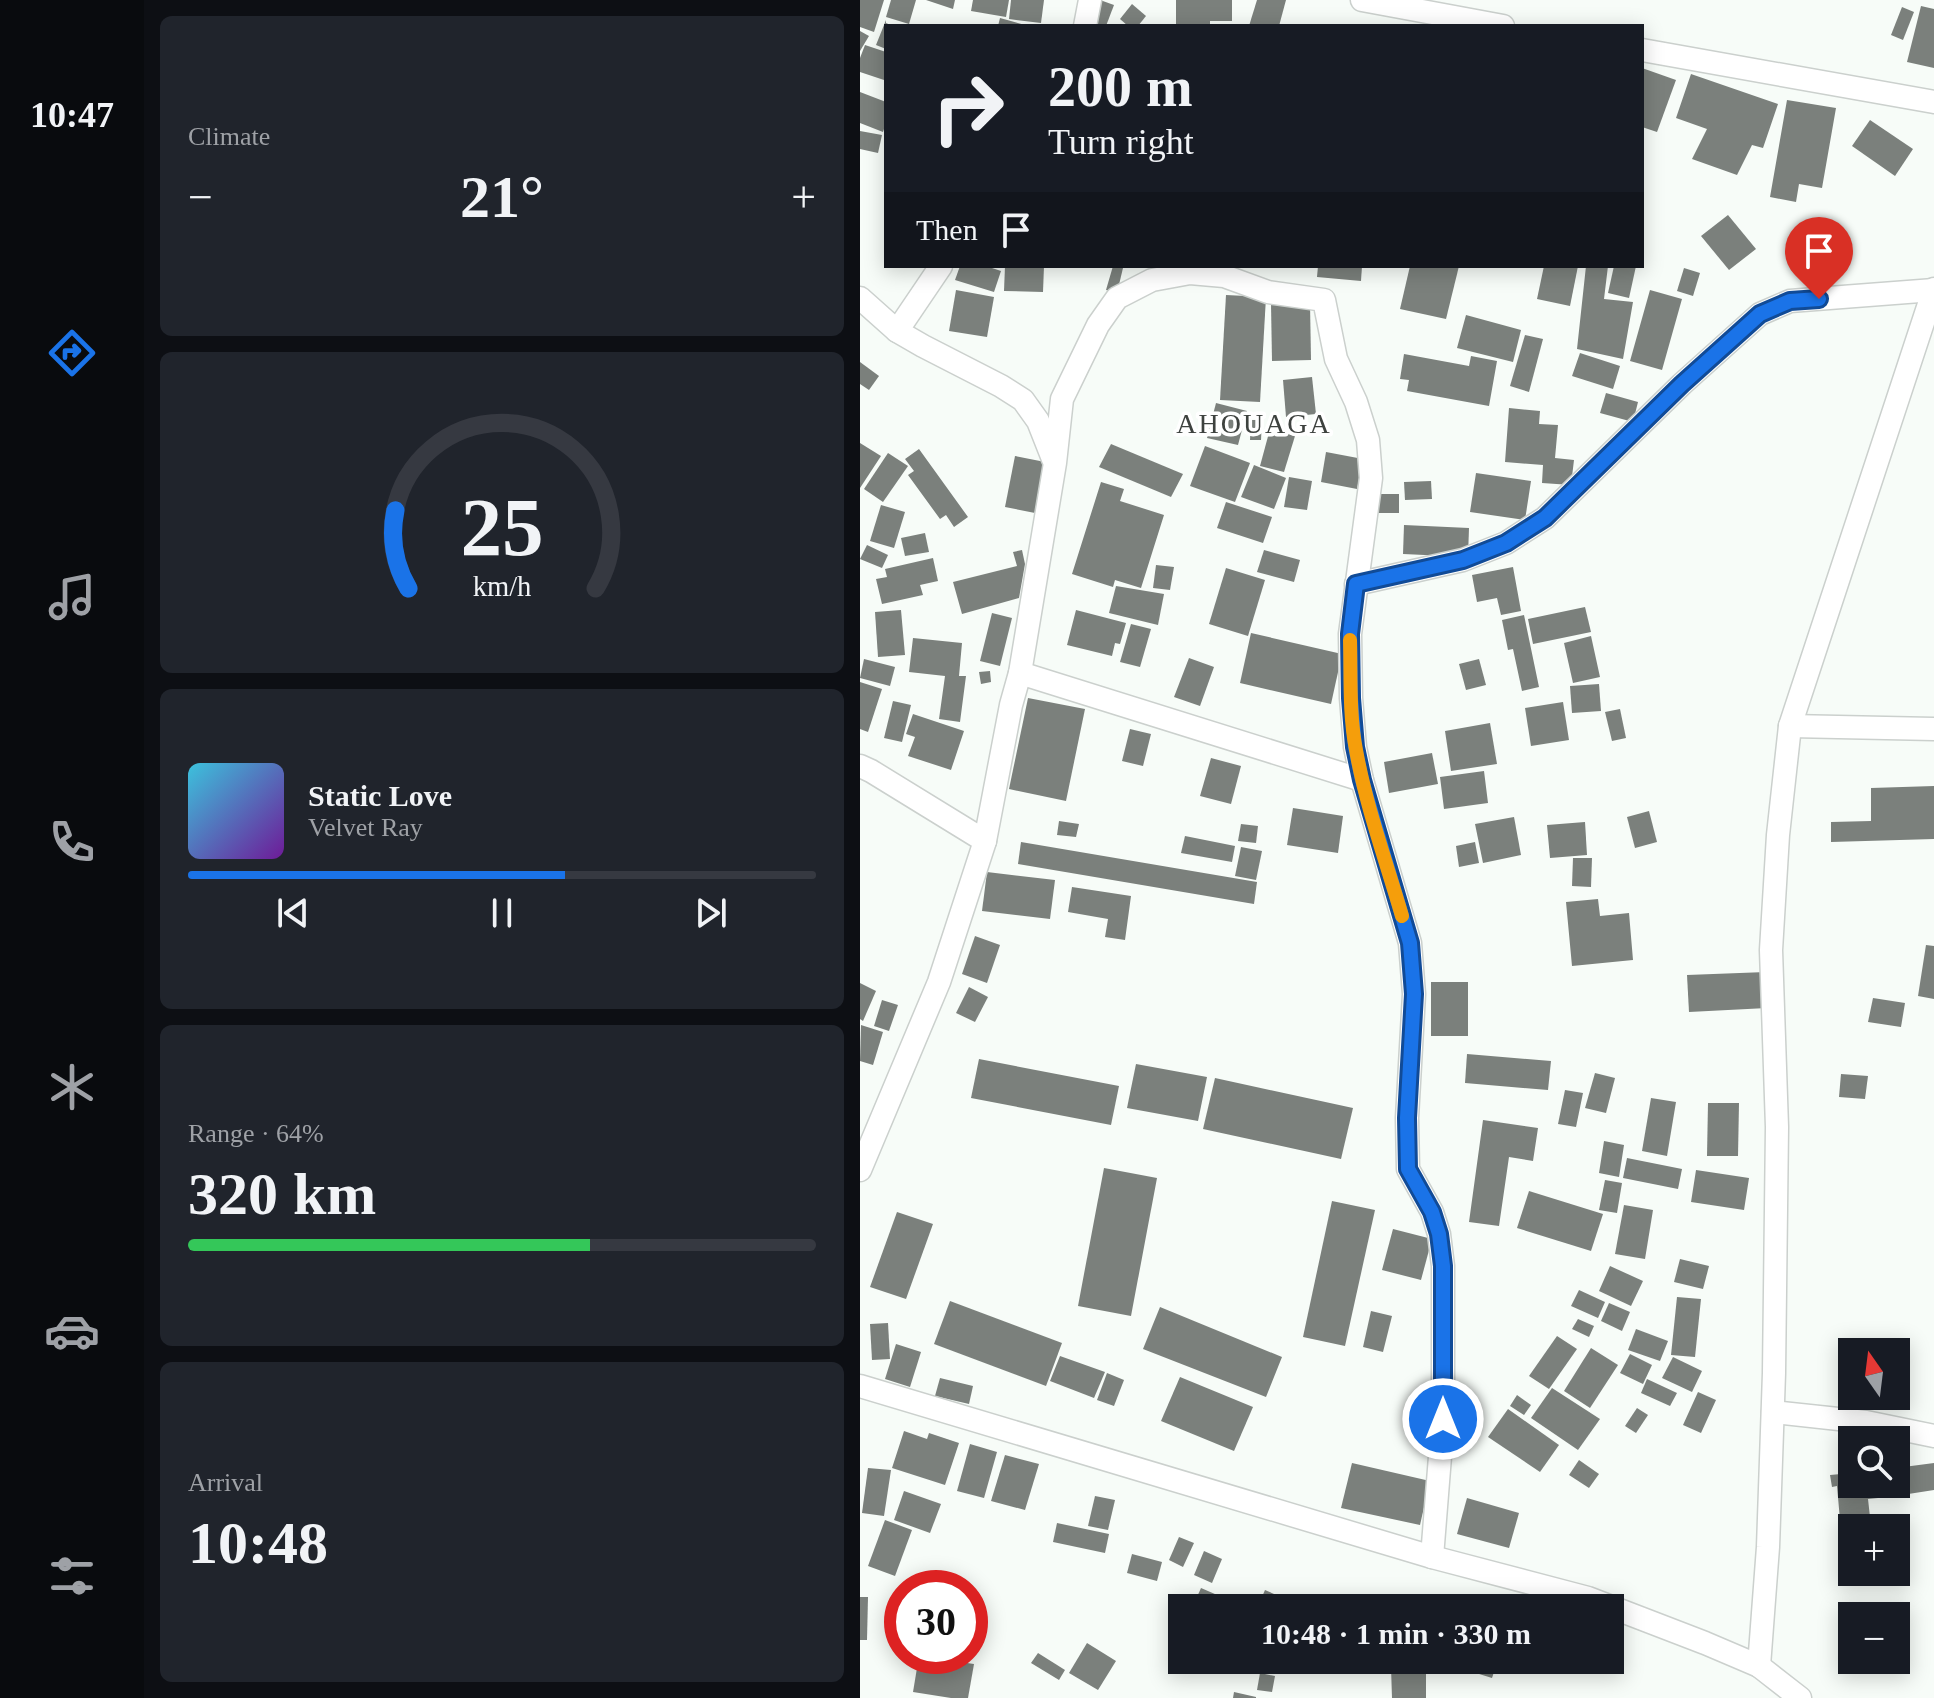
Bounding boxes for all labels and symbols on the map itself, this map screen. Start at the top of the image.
pin [1785,217,1853,299]
district label: AHOUAGA [1176,408,1332,439]
north arrow [1838,1338,1910,1410]
position arrow [1401,1377,1485,1461]
speed limit sign: 30 [884,1570,988,1674]

